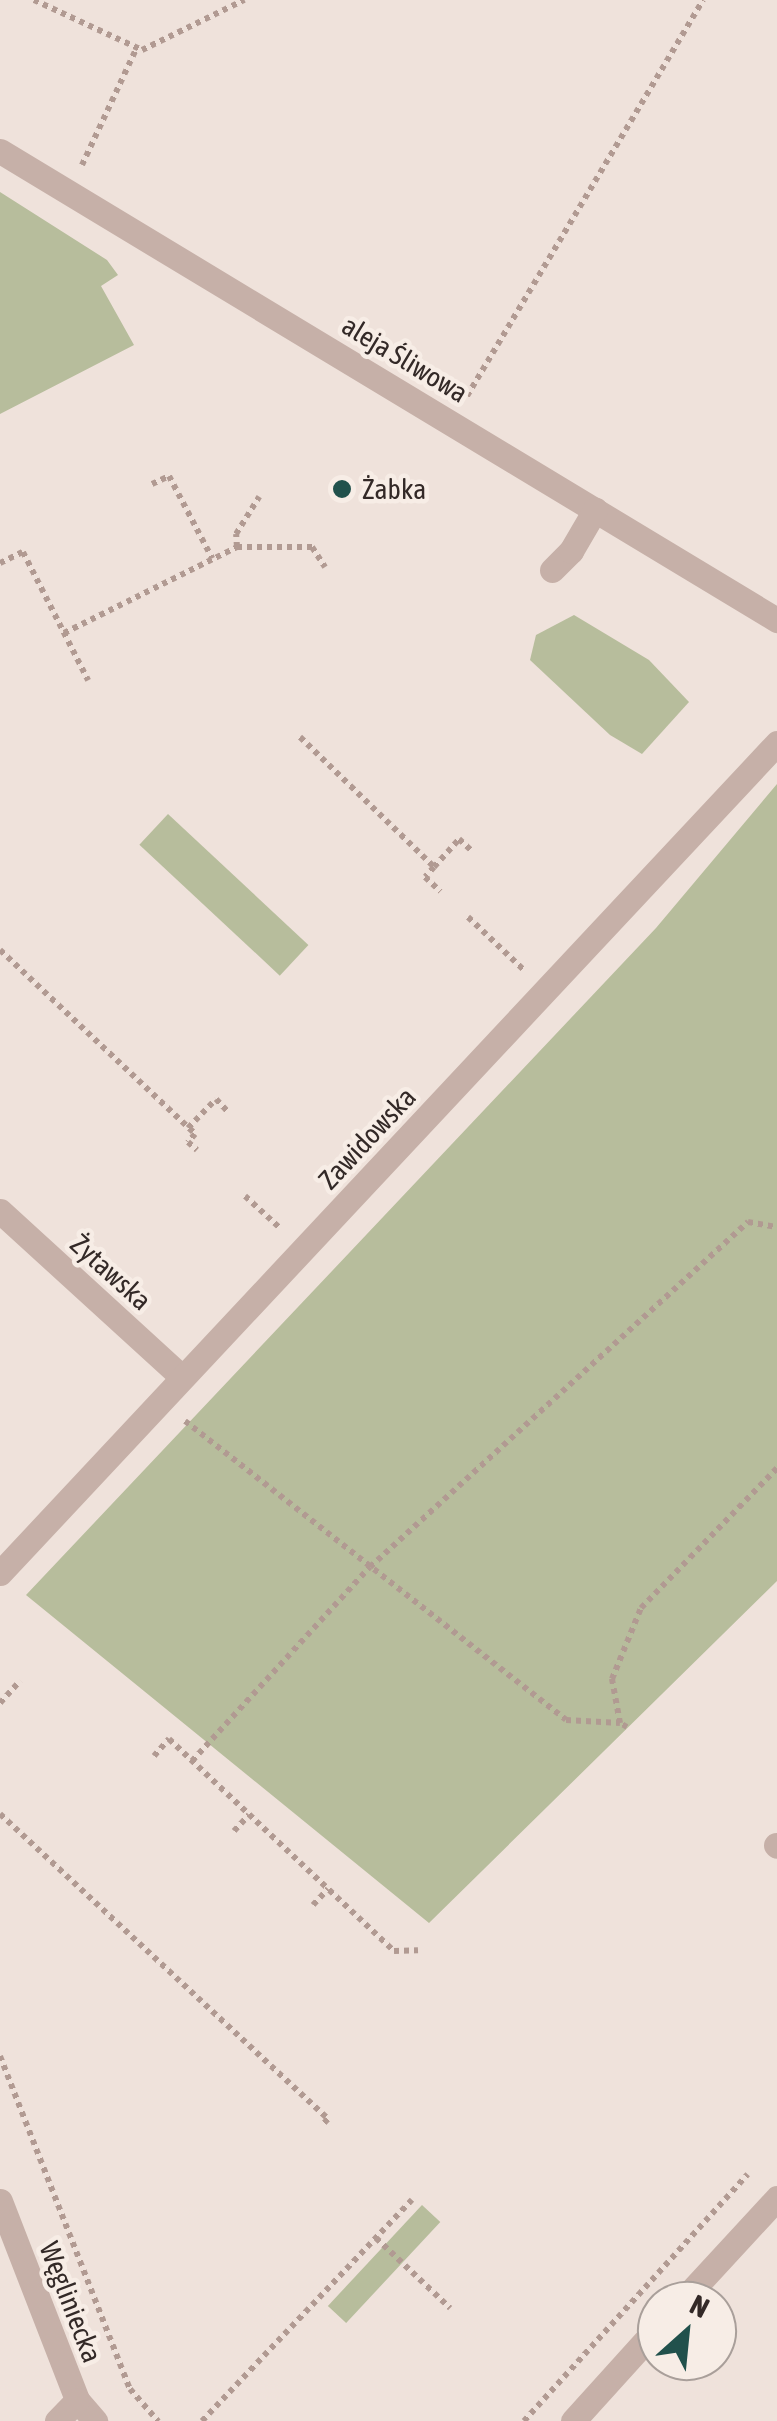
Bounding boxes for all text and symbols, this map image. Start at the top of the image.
street label: aleja Śliwowa [336,308,474,410]
place label: Żabka [362,472,426,506]
marker: Żabka [331,478,353,500]
street label: Zawidowska [311,1080,423,1196]
street label: Żytawska [64,1227,158,1317]
street label: Węgliniecka [33,2237,109,2367]
north arrow [637,2281,737,2381]
text: N [685,2288,714,2324]

